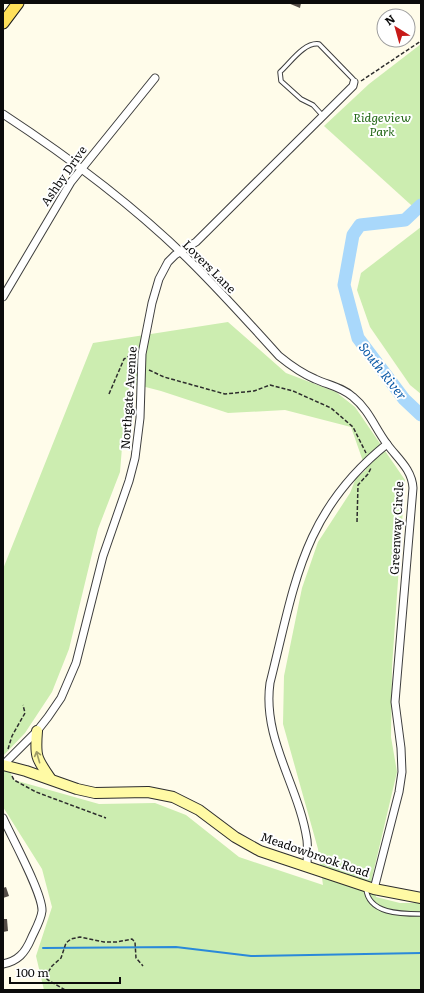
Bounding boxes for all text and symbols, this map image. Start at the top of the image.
north arrow [376,8,416,48]
text: N [381,10,398,28]
park label: Ridgeview Park [353,108,411,140]
street label: Ashby Drive [36,142,91,209]
street label: Lovers Lane [179,236,240,297]
water label: South River [355,338,412,403]
street label: Northgate Avenue [115,346,141,450]
street label: Greenway Circle [385,481,407,575]
one-way arrow [34,751,41,764]
street label: Meadowbrook Road [258,827,373,881]
scale bar [10,959,120,985]
text: 100 m [16,963,49,981]

